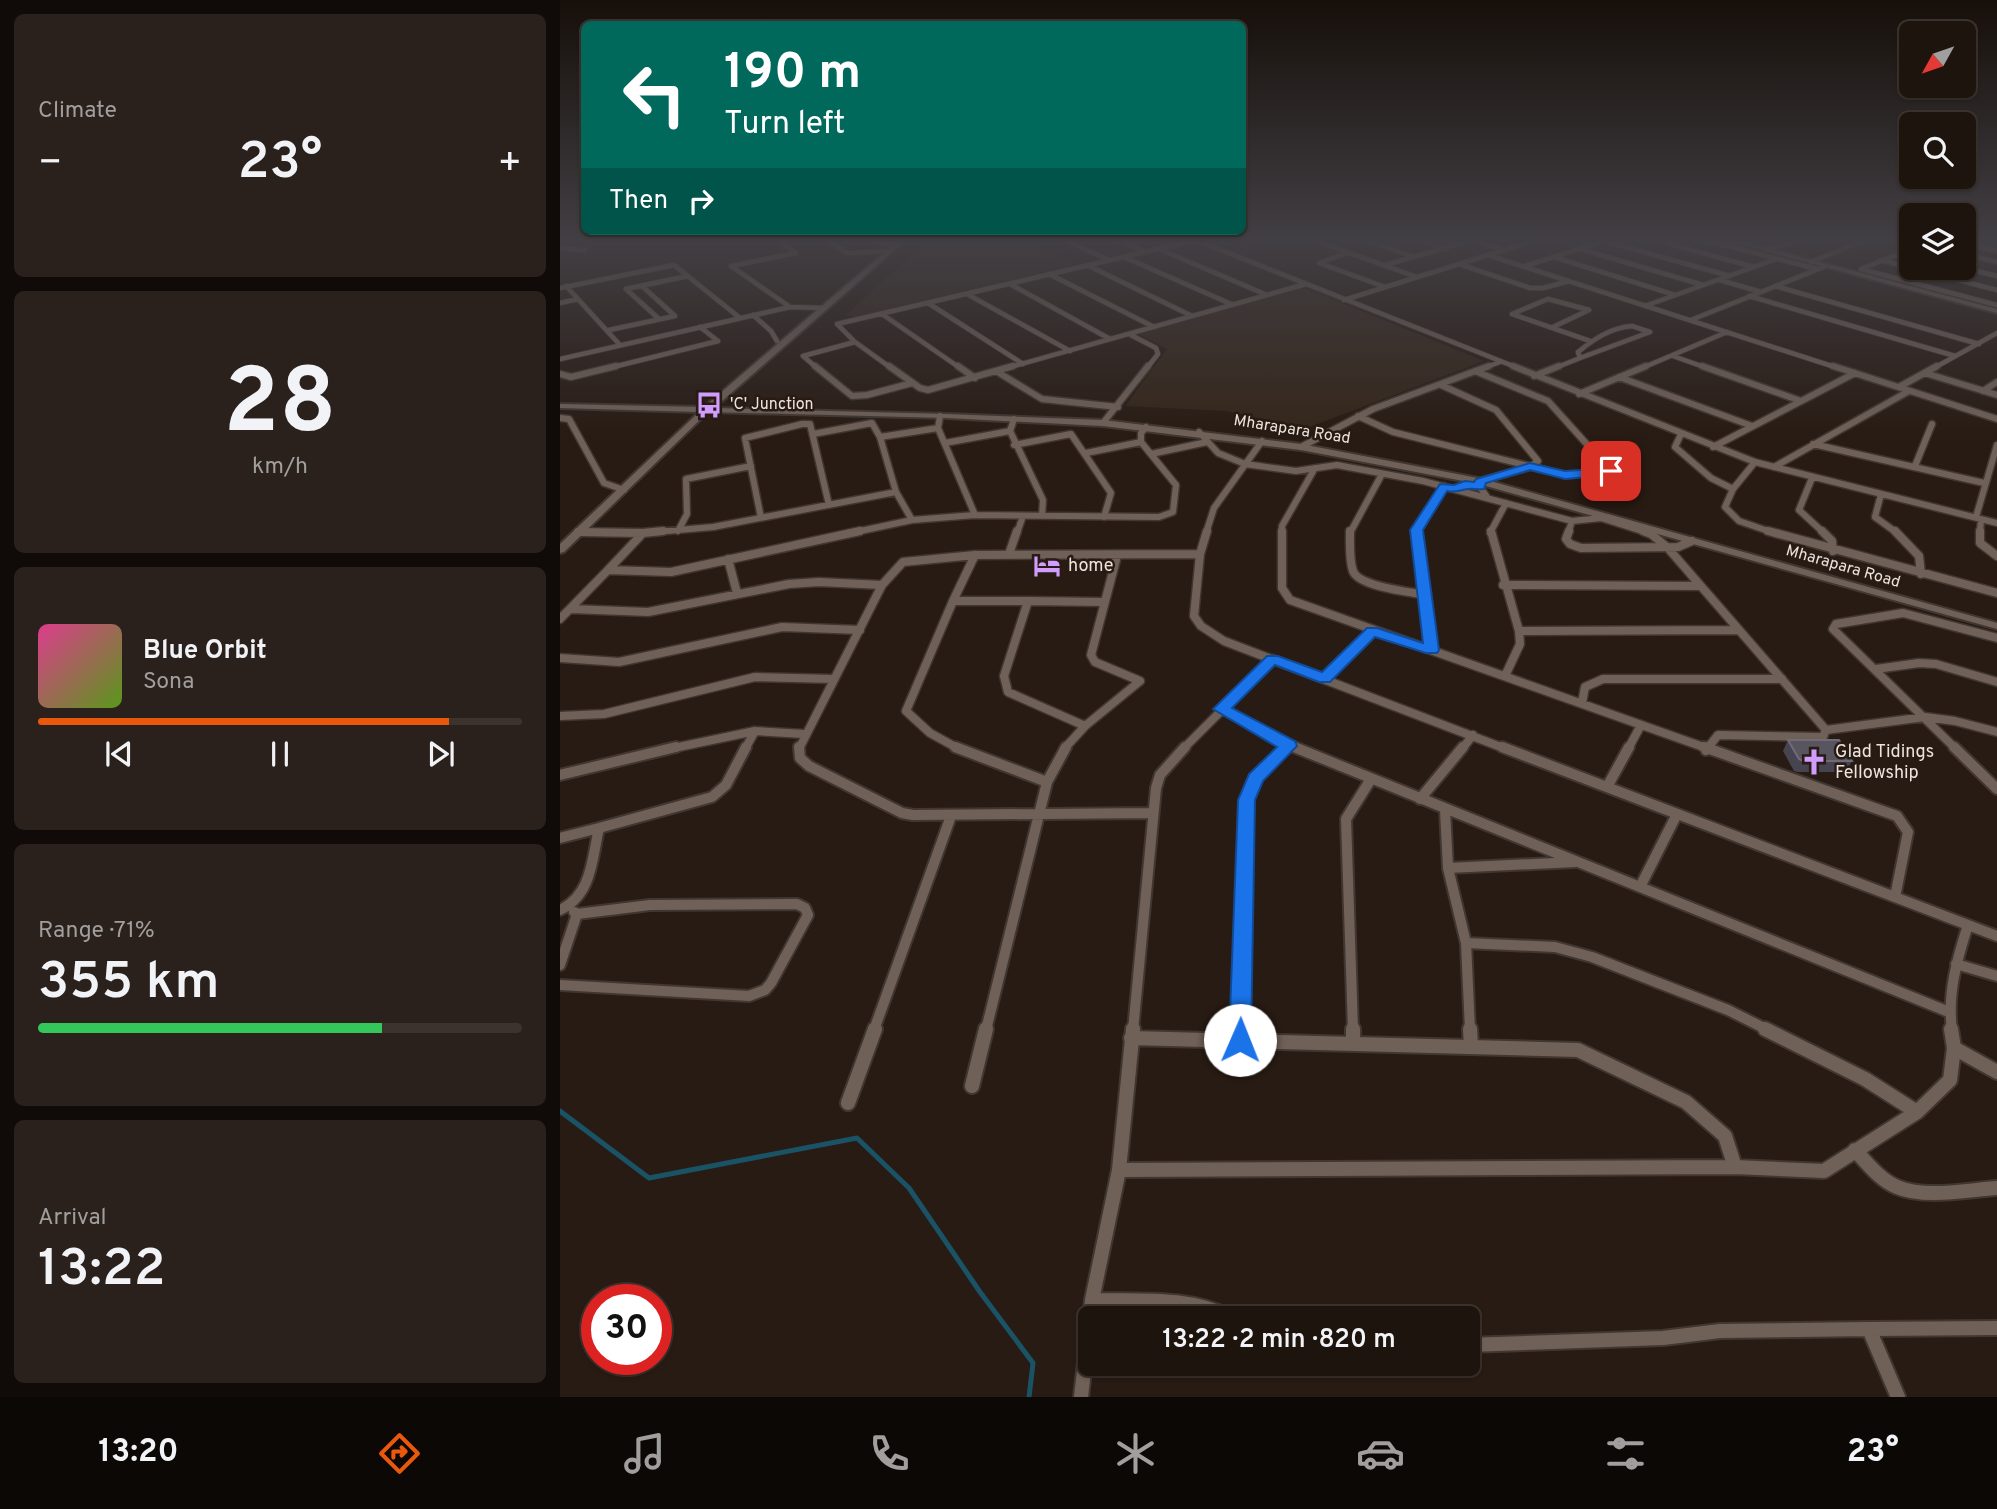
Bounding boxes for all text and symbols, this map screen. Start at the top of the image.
north arrow [1899,21,1976,98]
map controls [1899,21,1976,280]
text: 190 m [724,44,861,106]
icon: left [609,49,700,140]
text: Climate [38,97,117,126]
text: Turn left [724,105,845,145]
button: search [1899,112,1976,189]
text: 23° [238,131,322,197]
text: − [38,140,63,189]
text: + [497,140,522,189]
icon: right [682,182,720,220]
text: Then [609,185,668,218]
button: layers [1899,203,1976,280]
text: 28 [224,350,336,465]
bus stop icon: 'C' Junction [694,390,724,420]
place label: 'C' Junction [730,395,814,415]
street label: Mharapara Road [1232,411,1352,449]
pin [1581,441,1641,501]
icon: arrive [1592,452,1630,490]
text: km/h [252,453,308,482]
street label: Mharapara Road [1783,541,1903,593]
hotel icon: home [1032,551,1062,581]
place label: home [1068,555,1114,578]
text: Blue Orbit [143,635,267,668]
text: Sona [143,668,194,697]
icon: previous [100,735,138,773]
icon: pause [261,735,299,773]
icon: next [422,735,460,773]
place label: Glad Tidings Fellowship [1835,741,1934,785]
church icon: Glad Tidings Fellowship [1799,747,1829,777]
text: Range · 71% [38,917,155,946]
text: 355 km [38,951,220,1017]
position arrow [1203,1003,1277,1077]
text: Arrival [38,1204,107,1233]
text: 13:22 [38,1238,165,1304]
speed limit sign: 30 [581,1284,672,1375]
text: 13:22 · 2 min · 820 m [1162,1324,1396,1357]
icon: directions [375,1429,424,1478]
icon: music [620,1429,669,1478]
icon: phone [865,1429,914,1478]
icon: climate [1111,1429,1160,1478]
icon: car [1356,1429,1405,1478]
icon: filters [1601,1429,1650,1478]
text: 13:20 [98,1433,179,1473]
text: 23° [1847,1433,1899,1473]

